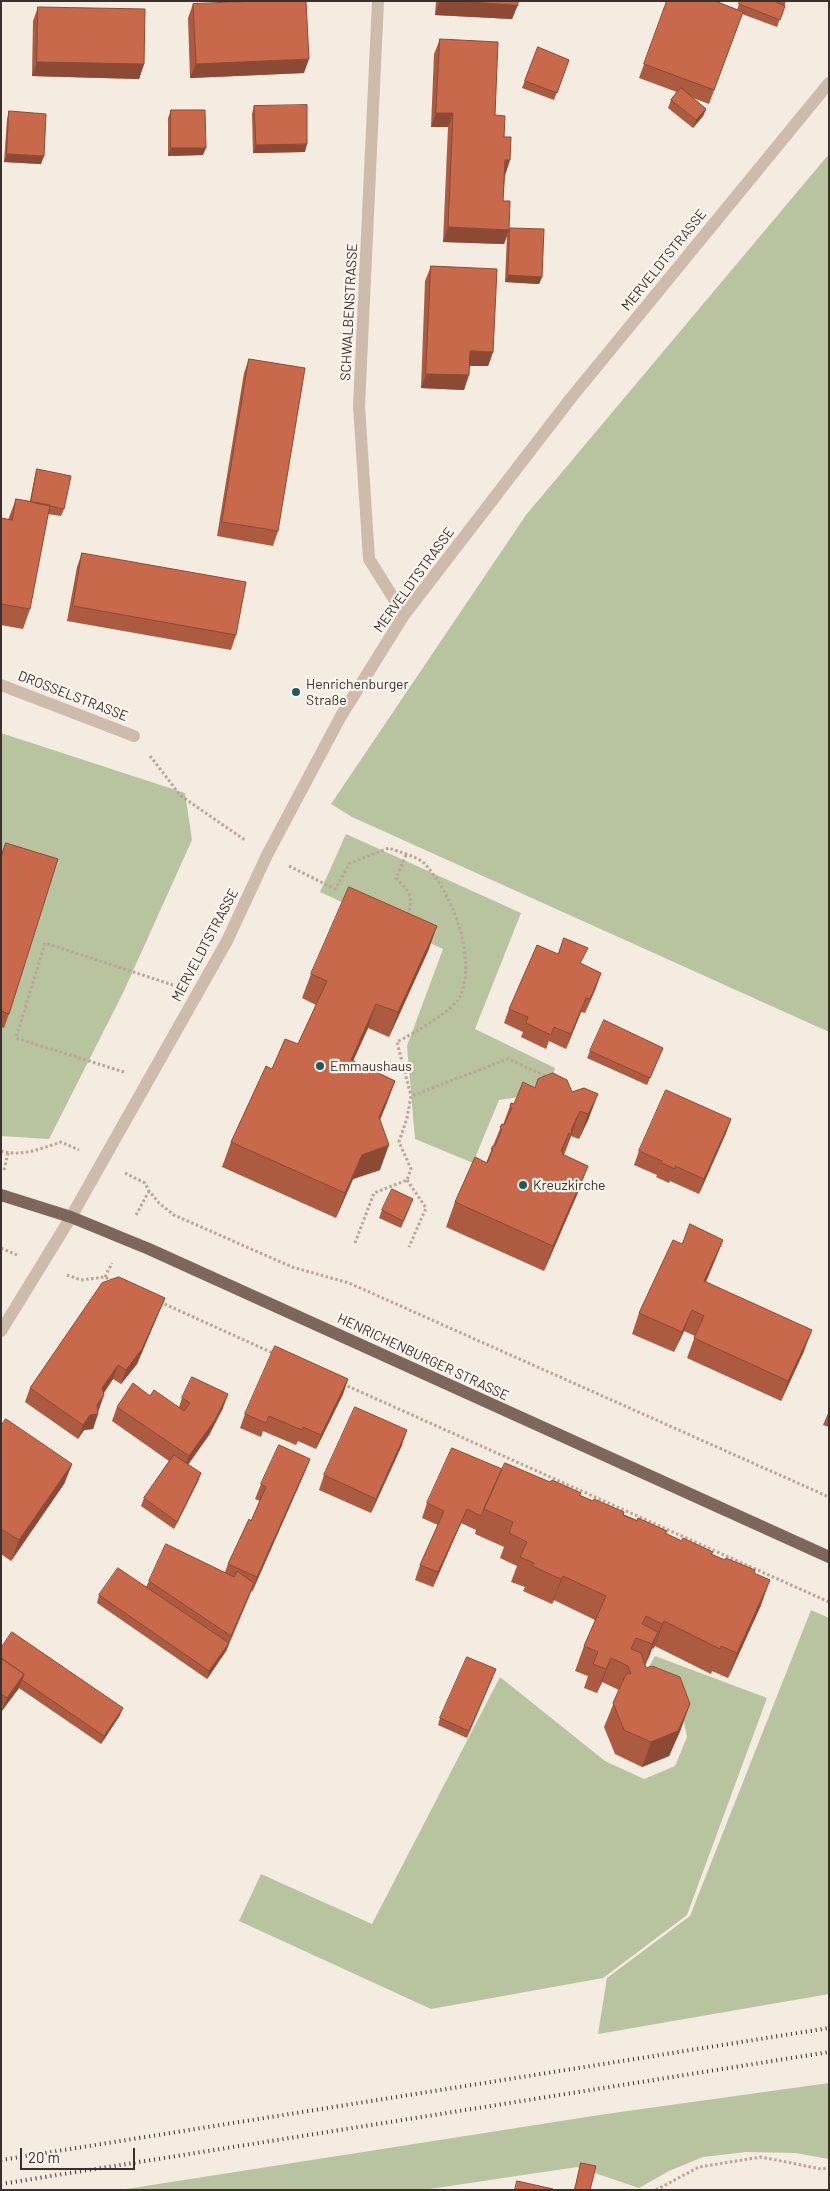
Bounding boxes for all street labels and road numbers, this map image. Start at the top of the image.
street label: MERVELDTSTRASSE [618,206,710,314]
street label: SCHWALBENSTRASSE [337,243,361,381]
street label: MERVELDTSTRASSE [370,524,458,636]
street label: DROSSELSTRASSE [16,667,130,725]
street label: MERVELDTSTRASSE [168,886,242,1004]
street label: HENRICHENBURGER STRASSE [335,1310,511,1404]

